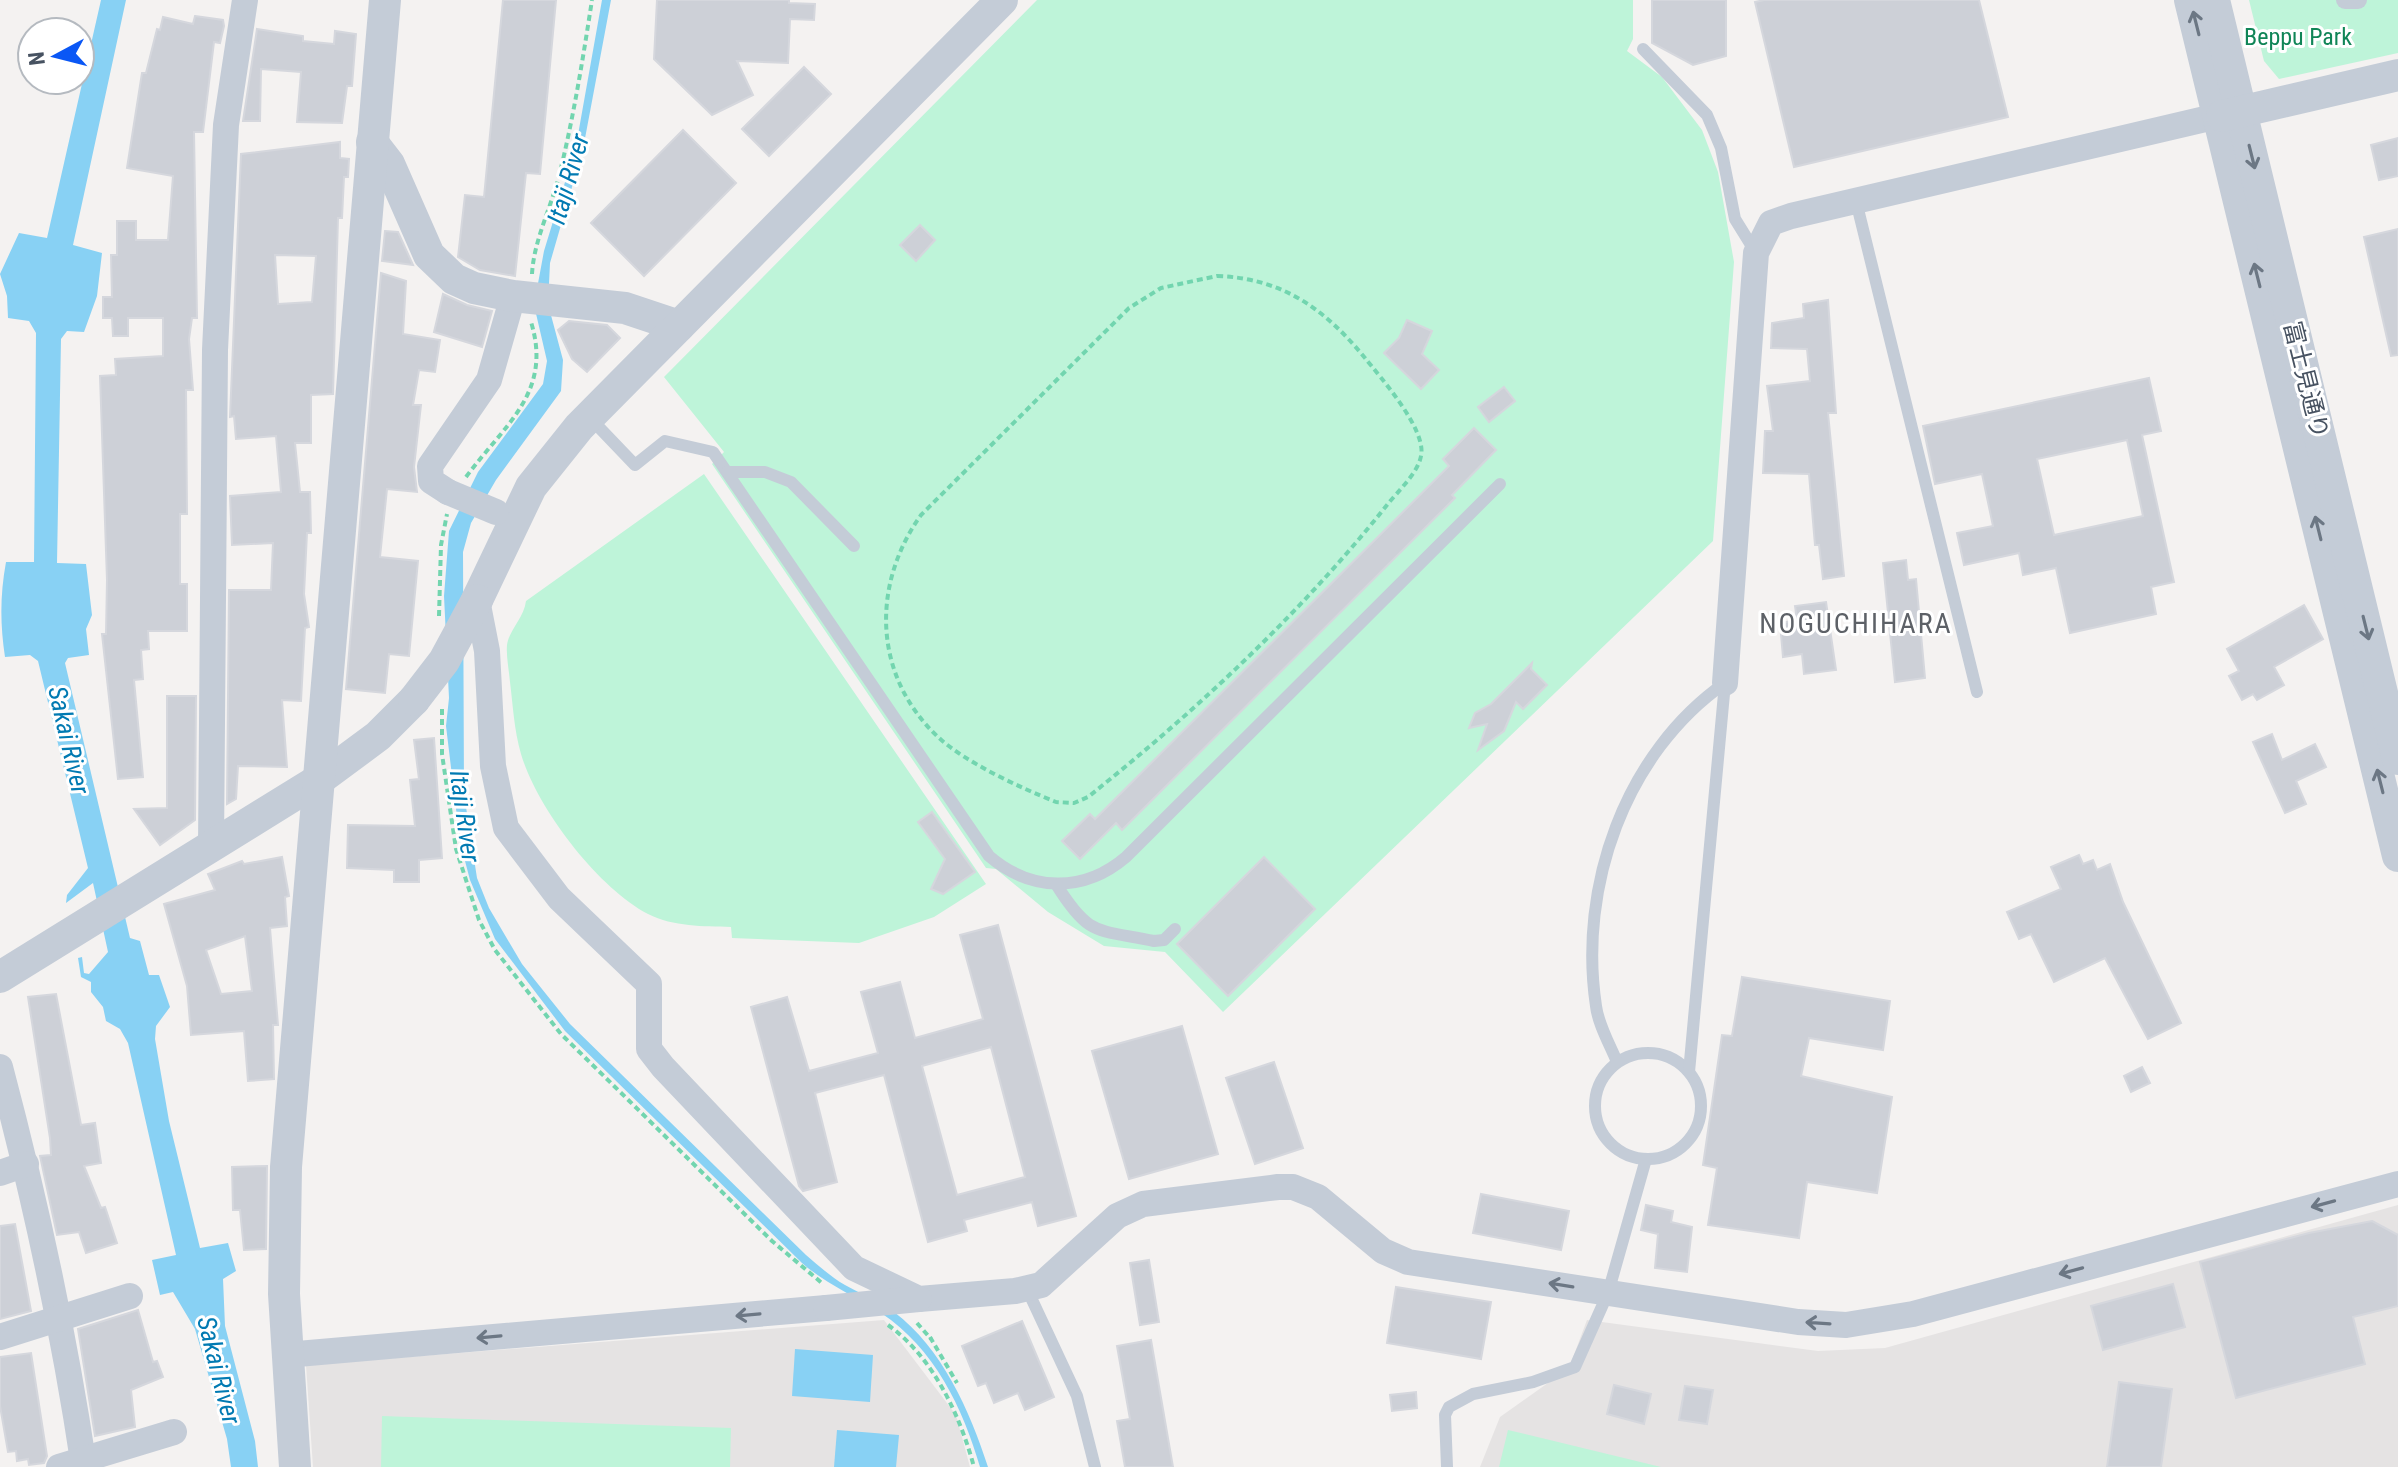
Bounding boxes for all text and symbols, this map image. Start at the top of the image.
one-way arrow [2187,10,2202,36]
north arrow [16,16,96,96]
park label: Beppu Park [2244,23,2352,51]
text: N [23,50,50,67]
water label: Itaji River [541,129,596,228]
one-way arrow [2245,144,2260,170]
one-way arrow [2249,263,2264,289]
street label: 富士見通り [2278,318,2334,442]
one-way arrow [2310,516,2325,541]
district label: NOGUCHIHARA [1759,607,1953,640]
one-way arrow [2359,614,2374,640]
water label: Sakai River [42,683,96,798]
water label: Itaji River [444,768,486,865]
one-way arrow [2371,768,2386,794]
one-way arrow [2310,1198,2336,1213]
one-way arrow [2059,1265,2085,1280]
one-way arrow [1549,1277,1574,1292]
one-way arrow [735,1307,762,1322]
water label: Sakai River [191,1313,247,1428]
one-way arrow [1805,1315,1832,1330]
one-way arrow [476,1330,503,1345]

